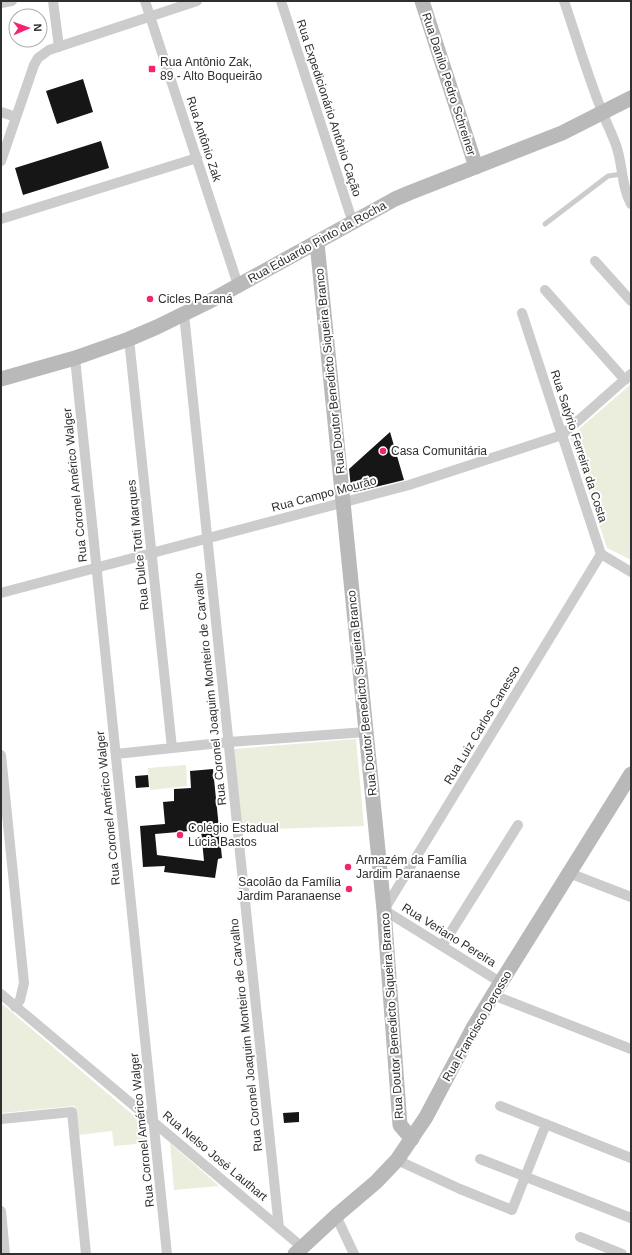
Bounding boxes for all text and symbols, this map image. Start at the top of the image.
north arrow [8,8,48,48]
street label: Rua Danilo Pedro Schreiner [419,11,479,157]
street label: Rua Expedicionário Antônio Cação [294,18,364,199]
text: N [32,23,44,32]
place label: Rua Antônio Zak, 89 - Alto Boqueirão [160,55,262,83]
marker: Rua Antônio Zak, 89 - Alto Boqueirão [147,64,157,74]
street label: Rua Antônio Zak [184,95,225,184]
street label: Rua Eduardo Pinto da Rocha [245,198,389,286]
street label: Rua Doutor Benedicto Siqueira Branco [312,267,348,475]
place label: Cicles Paraná [158,292,233,306]
marker: Cicles Paraná [145,294,155,304]
street label: Rua Satýrio Ferreira da Costa [548,368,610,524]
street label: Rua Coronel Américo Walger [60,407,90,563]
place label: Casa Comunitária [391,444,487,458]
marker: Casa Comunitária [378,446,388,456]
street label: Rua Campo Mourão [270,473,378,515]
street label: Rua Dulce Totti Marques [124,479,152,611]
street label: Rua Coronel Joaquim Monteiro de Carvalho [191,572,229,806]
street label: Rua Doutor Benedicto Siqueira Branco [344,589,380,797]
street label: Rua Luiz Carlos Canesso [441,663,523,787]
street label: Rua Coronel Américo Walger [93,730,123,886]
place label: Colégio Estadual Lúcia Bastos [188,821,279,849]
marker: Colégio Estadual Lúcia Bastos [175,830,185,840]
place label: Armazém da Família Jardim Paranaense [356,853,467,881]
marker: Armazém da Família Jardim Paranaense [343,862,353,872]
place label: Sacolão da Família Jardim Paranaense [237,875,341,903]
marker: Sacolão da Família Jardim Paranaense [344,884,354,894]
street label: Rua Veriano Pereira [399,900,499,970]
street label: Rua Doutor Benedicto Siqueira Branco [378,912,406,1120]
street label: Rua Coronel Joaquim Monteiro de Carvalho [227,918,265,1152]
street label: Rua Francisco Derosso [440,968,515,1084]
street label: Rua Coronel Américo Walger [127,1052,157,1208]
street label: Rua Nelso José Lauthart [160,1108,271,1204]

